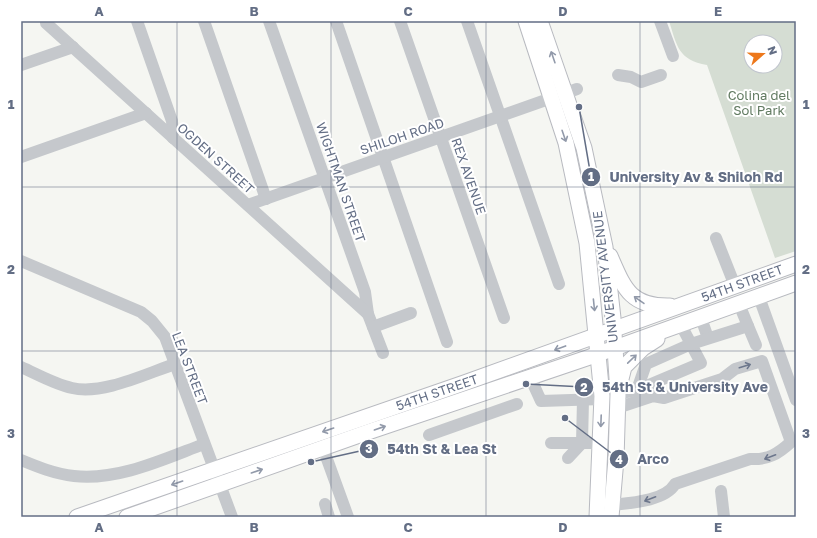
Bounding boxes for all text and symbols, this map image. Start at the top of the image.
text: A [94,3,104,19]
text: B [249,3,259,19]
text: C [403,3,413,19]
text: D [558,3,568,19]
text: E [714,3,722,19]
north arrow [743,34,783,74]
text: N [765,44,780,57]
one-way arrow [549,51,556,64]
park label: Colina del Sol Park [728,87,790,118]
text: 1 [8,96,15,112]
text: 1 [803,96,810,112]
street label: SHILOH ROAD [358,114,446,158]
street label: OGDEN STREET [174,119,258,197]
street label: WIGHTMAN STREET [313,120,369,244]
one-way arrow [561,129,568,142]
street label: REX AVENUE [448,136,490,217]
callout: University Av & Shiloh Rd [581,164,790,190]
text: University Av & Shiloh Rd [610,168,783,185]
text: 1 [588,169,594,184]
street label: UNIVERSITY AVENUE [589,210,621,344]
text: 2 [7,261,15,277]
street label: 54TH STREET [699,261,785,305]
text: 2 [802,261,810,277]
one-way arrow [634,296,645,304]
one-way arrow [590,298,598,311]
street label: LEA STREET [169,329,211,407]
one-way arrow [555,344,567,352]
one-way arrow [627,354,637,364]
one-way arrow [738,362,751,369]
street label: 54TH STREET [394,370,480,414]
callout: 54th St & University Ave [574,374,776,400]
text: 54th St & University Ave [602,378,768,395]
text: 2 [580,380,588,395]
one-way arrow [597,414,605,427]
one-way arrow [373,423,385,431]
text: 3 [7,425,15,441]
text: 3 [802,425,810,441]
one-way arrow [323,426,335,434]
callout: 54th St & Lea St [359,436,505,462]
text: 54th St & Lea St [387,440,497,457]
text: 3 [365,441,373,456]
callout: Arco [609,446,676,472]
text: Arco [637,450,669,467]
text: 4 [615,452,623,467]
one-way arrow [764,453,776,461]
one-way arrow [250,466,262,474]
one-way arrow [172,479,184,487]
one-way arrow [643,496,656,503]
text: A [94,519,104,535]
text: B [249,519,259,535]
text: C [403,519,413,535]
text: D [558,519,568,535]
text: E [714,519,722,535]

